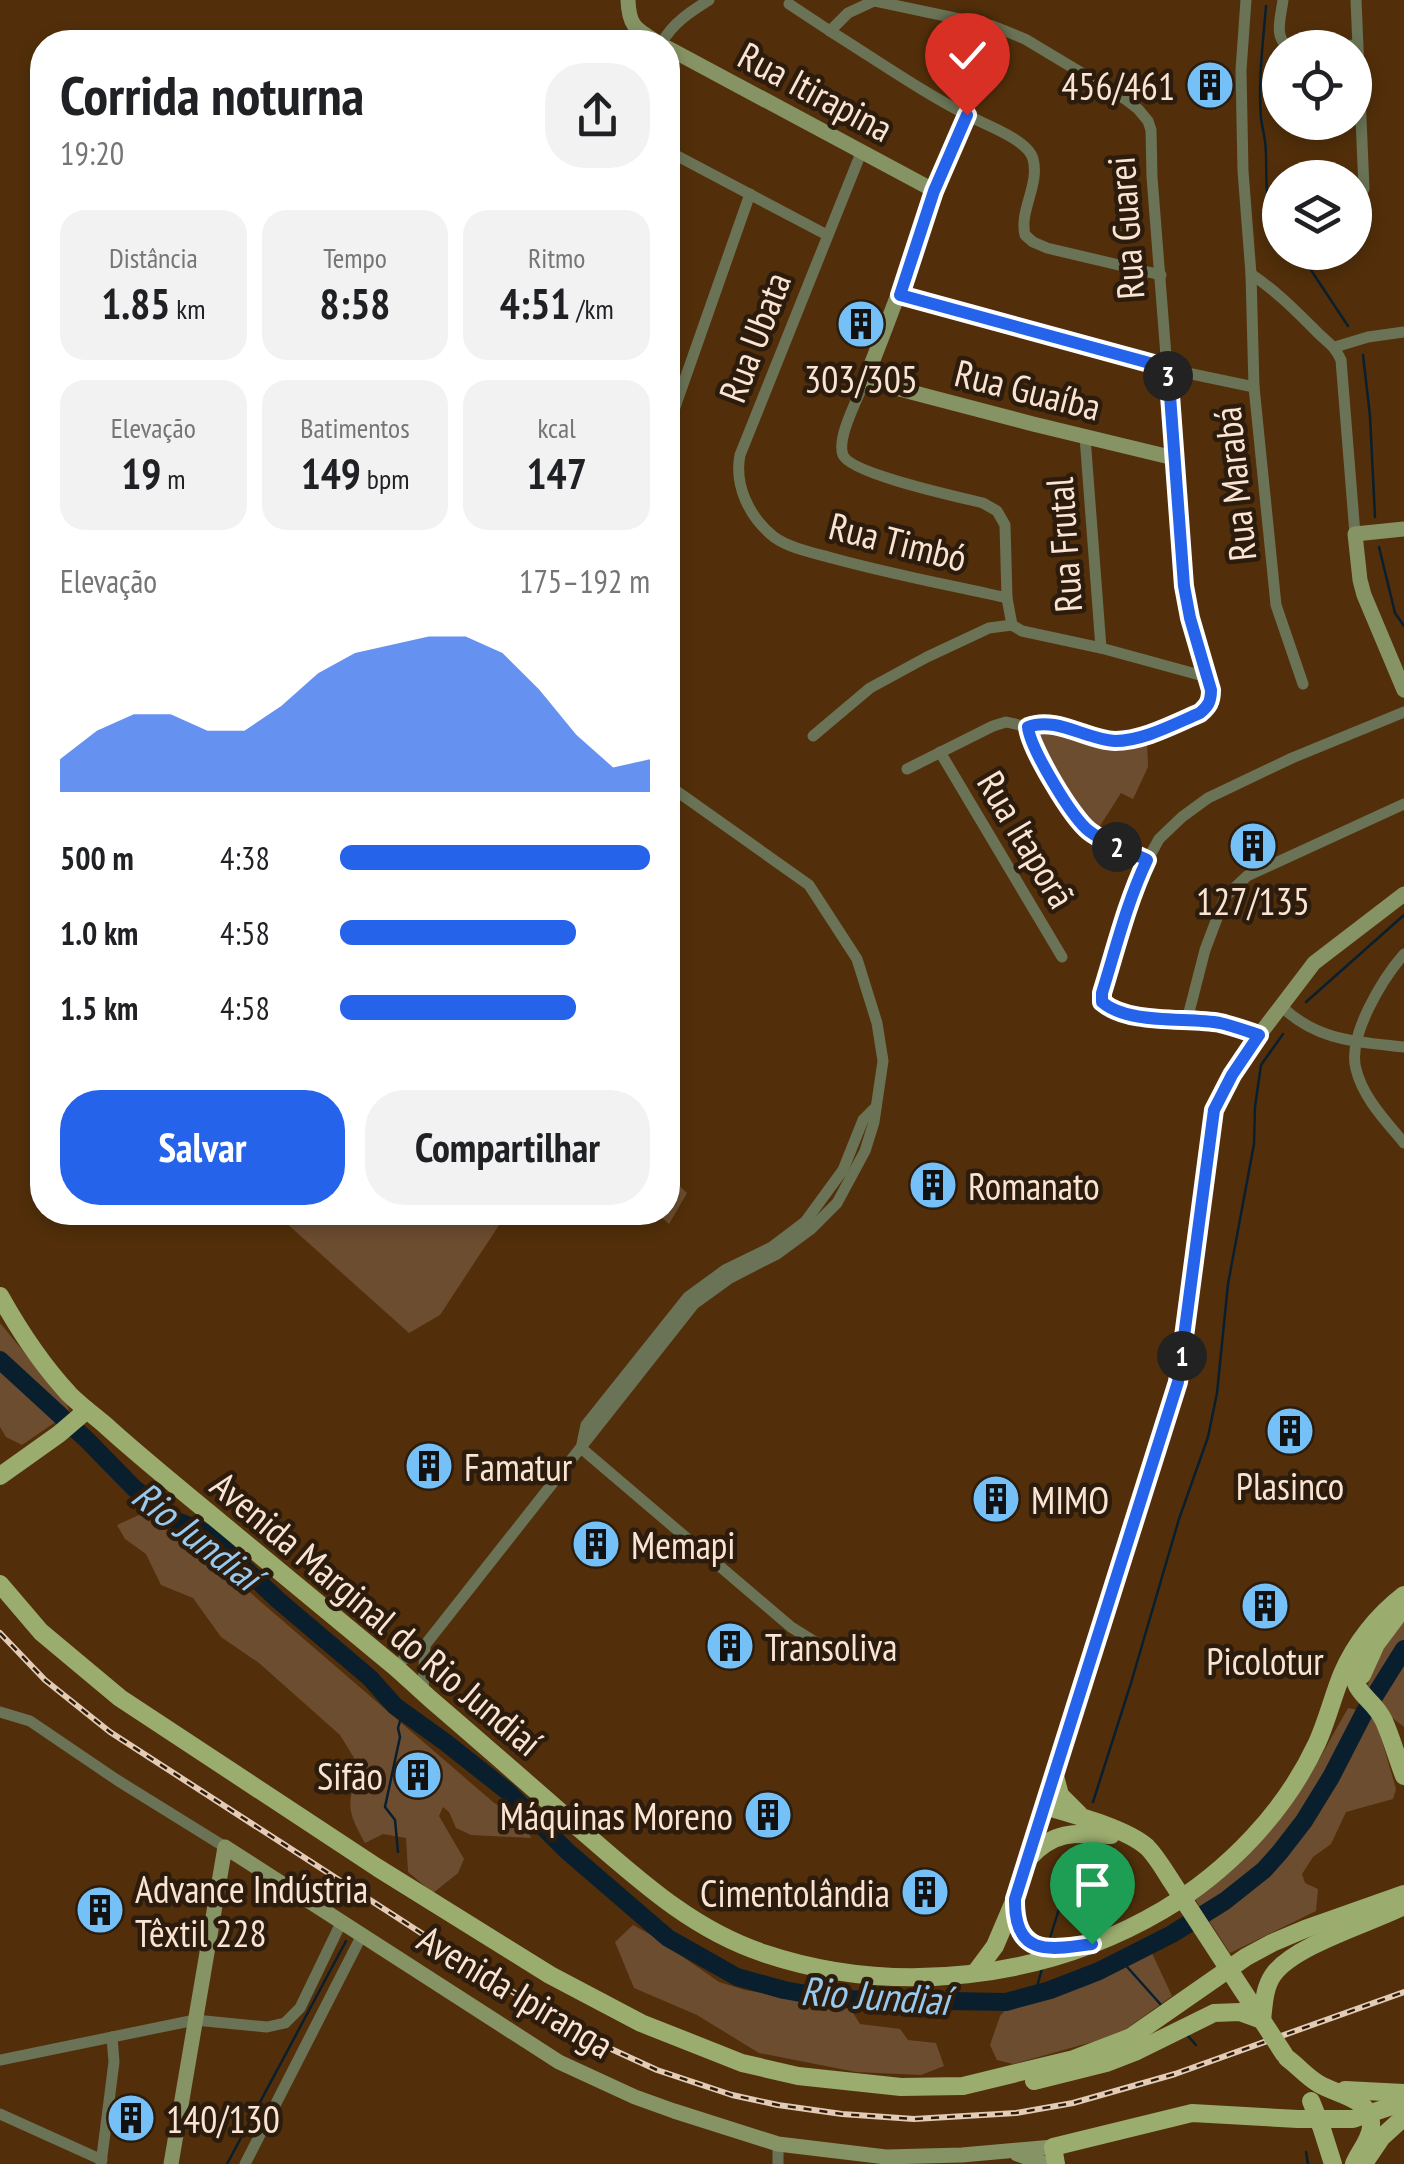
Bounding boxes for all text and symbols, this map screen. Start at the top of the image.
pin [925,13,1010,116]
icon: check [940,28,995,83]
street label: Rua Itirapina [730,30,902,152]
map controls [1262,30,1372,270]
button: locate [1262,30,1372,140]
text: Corrida noturna [60,59,364,130]
building icon: 456/461 [1184,59,1236,111]
place label: 456/461 [1061,61,1175,110]
button: share [545,63,650,168]
text: 19:20 [60,132,124,174]
street label: Rua Guarei [1096,155,1154,301]
button: layers [1262,160,1372,270]
text: Distância [109,239,198,276]
text: Tempo [323,239,387,276]
text: Ritmo [528,239,585,276]
street label: Rua Ubata [707,265,801,409]
text: 1.85 [101,276,170,331]
text: 8:58 [320,276,390,331]
text: 4:51 [500,276,570,331]
text: km [170,290,205,327]
text: /km [570,290,614,327]
building icon: 303/305 [835,298,887,350]
street label: Rua Guaíba [950,347,1106,431]
pin: 3 [1143,351,1193,401]
place label: 303/305 [804,354,918,403]
text: 3 [1161,357,1175,394]
street label: Rua Marabá [1202,405,1266,563]
text: Elevação [111,409,196,446]
text: Batimentos [300,409,410,446]
text: kcal [538,409,576,446]
text: 19 [121,446,161,501]
text: 149 [301,446,361,501]
text: 147 [527,446,587,501]
text: m [161,460,185,497]
text: bpm [361,460,409,497]
street label: Rua Frutal [1034,476,1092,614]
street label: Rua Timbó [824,500,972,582]
text: Elevação [60,560,157,602]
text: 175–192 m [519,560,650,602]
street label: Rua Itaporã [967,762,1087,916]
building icon: 127/135 [1227,820,1279,872]
pin: 2 [1092,822,1142,872]
text: 2 [1110,828,1124,865]
text: 500 m [60,837,134,879]
text: 4:38 [220,837,270,879]
place label: 127/135 [1196,876,1310,925]
text: 1.0 km [60,912,138,954]
text: 4:58 [220,912,270,954]
text: 1.5 km [60,987,138,1029]
text: 4:58 [220,987,270,1029]
button: Salvar [60,1090,345,1205]
button: Compartilhar [365,1090,650,1205]
building icon: Romanato [907,1159,959,1211]
place label: Romanato [968,1161,1100,1210]
pin: 1 [1157,1331,1207,1381]
text: 1 [1175,1337,1189,1374]
building icon: Plasinco [1264,1405,1316,1457]
building icon: Famatur [403,1440,455,1492]
place label: Famatur [464,1442,573,1491]
street label: Avenida Marginal do Rio Jundiaí [201,1460,553,1766]
place label: Plasinco [1236,1461,1344,1510]
water label: Rio Jundiaí [122,1469,277,1606]
building icon: MIMO [970,1473,1022,1525]
place label: MIMO [1031,1475,1109,1524]
building icon: Memapi [570,1518,622,1570]
place label: Memapi [631,1520,736,1569]
building icon: Picolotur [1239,1580,1291,1632]
building icon: Transoliva [704,1620,756,1672]
place label: Transoliva [765,1622,897,1671]
place label: Picolotur [1206,1636,1324,1685]
building icon: Sifão [392,1749,444,1801]
place label: Sifão [317,1751,383,1800]
building icon: Máquinas Moreno [742,1789,794,1841]
place label: Máquinas Moreno [500,1791,733,1840]
pin [1050,1842,1135,1945]
icon: arrive [1065,1857,1120,1912]
place label: Advance Indústria Têxtil 228 [135,1864,368,1957]
building icon: Cimentolândia [899,1866,951,1918]
place label: Cimentolândia [700,1868,890,1917]
building icon: Advance Indústria Têxtil 228 [74,1884,126,1936]
street label: Avenida Ipiranga [409,1913,623,2069]
water label: Rio Jundiaí [799,1964,958,2027]
building icon: 140/130 [105,2092,157,2144]
place label: 140/130 [166,2094,280,2143]

